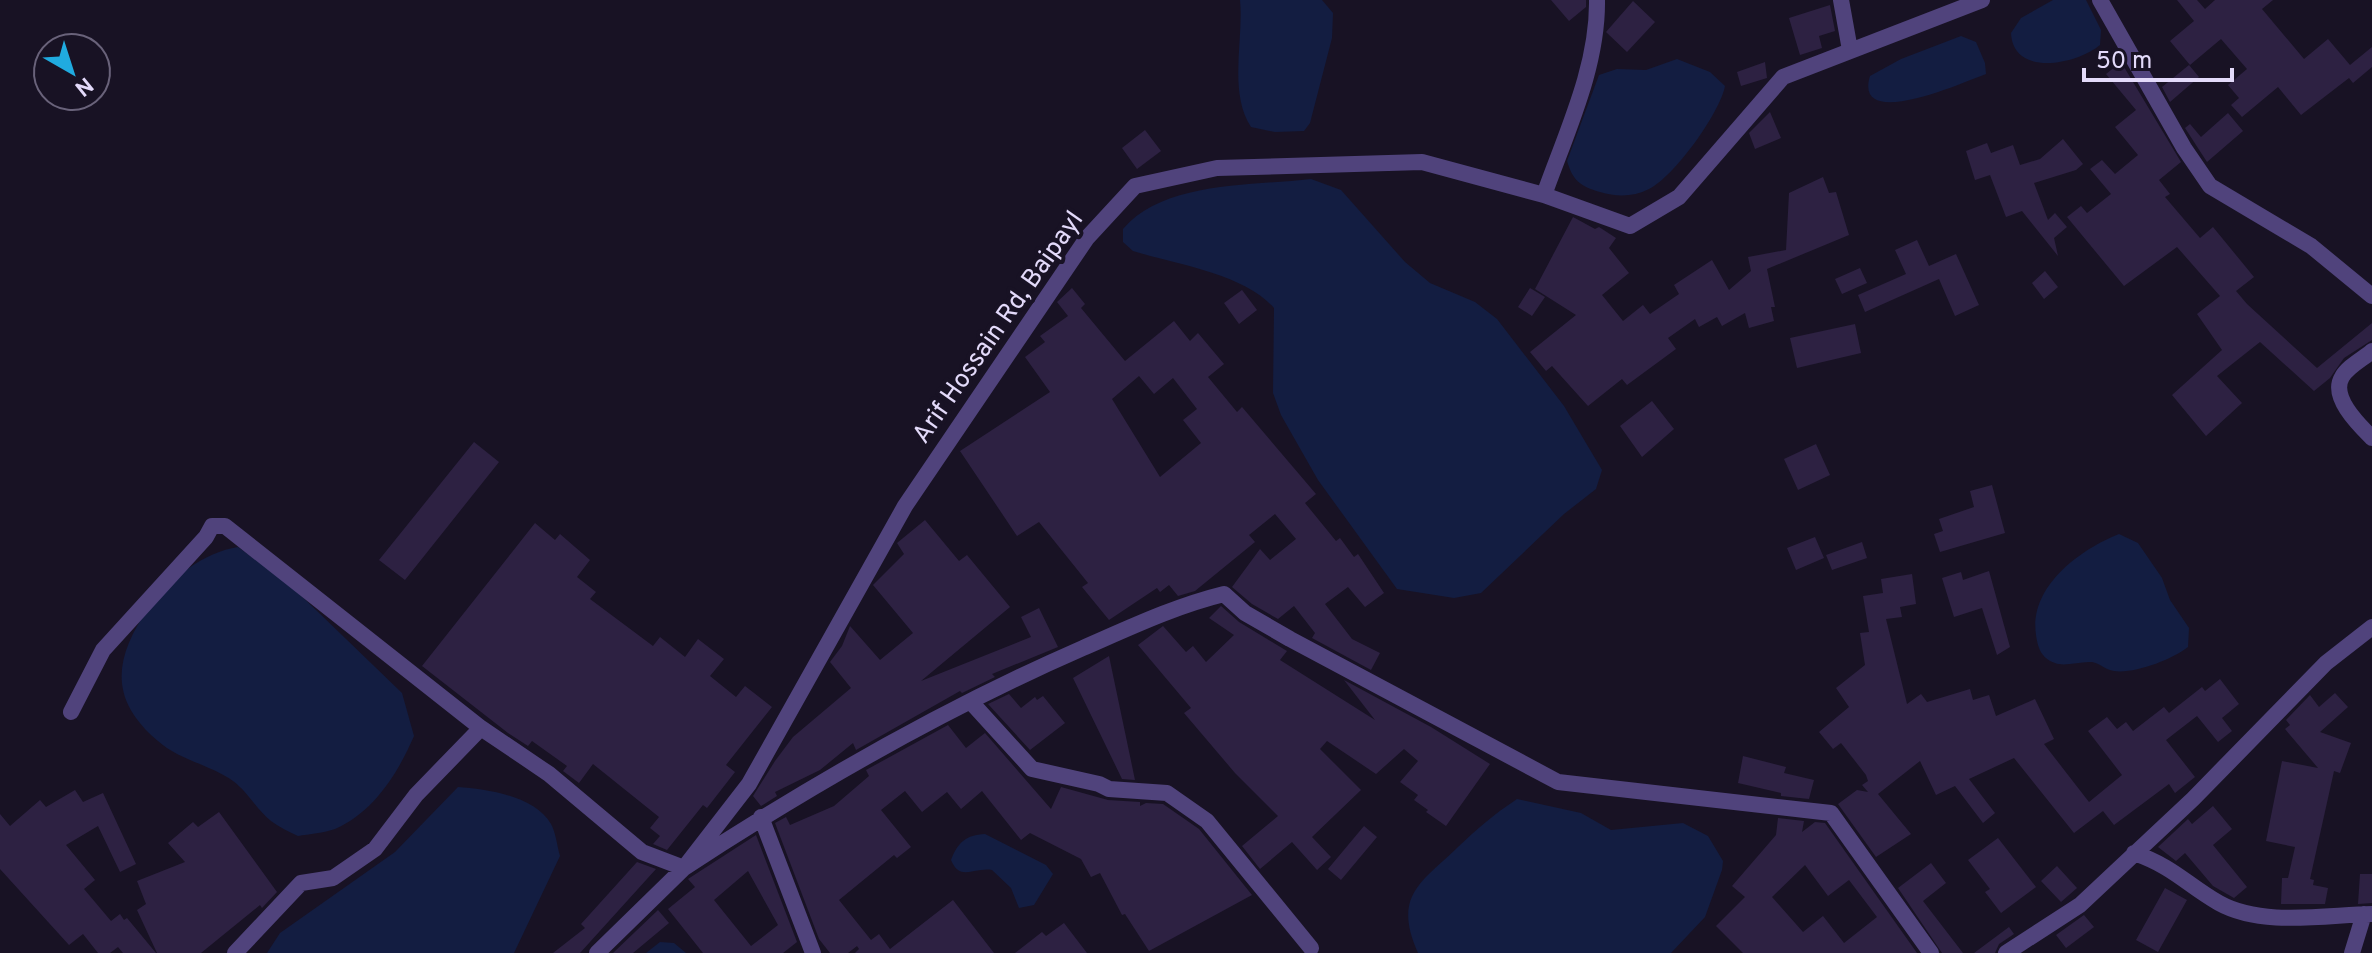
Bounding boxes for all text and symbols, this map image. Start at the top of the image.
north arrow [32,32,112,112]
scale bar [2084,32,2232,82]
text: 50 m [2096,47,2152,77]
text: N [68,70,98,101]
street label: Arif Hossain Rd, Baipayl [906,205,1092,451]

